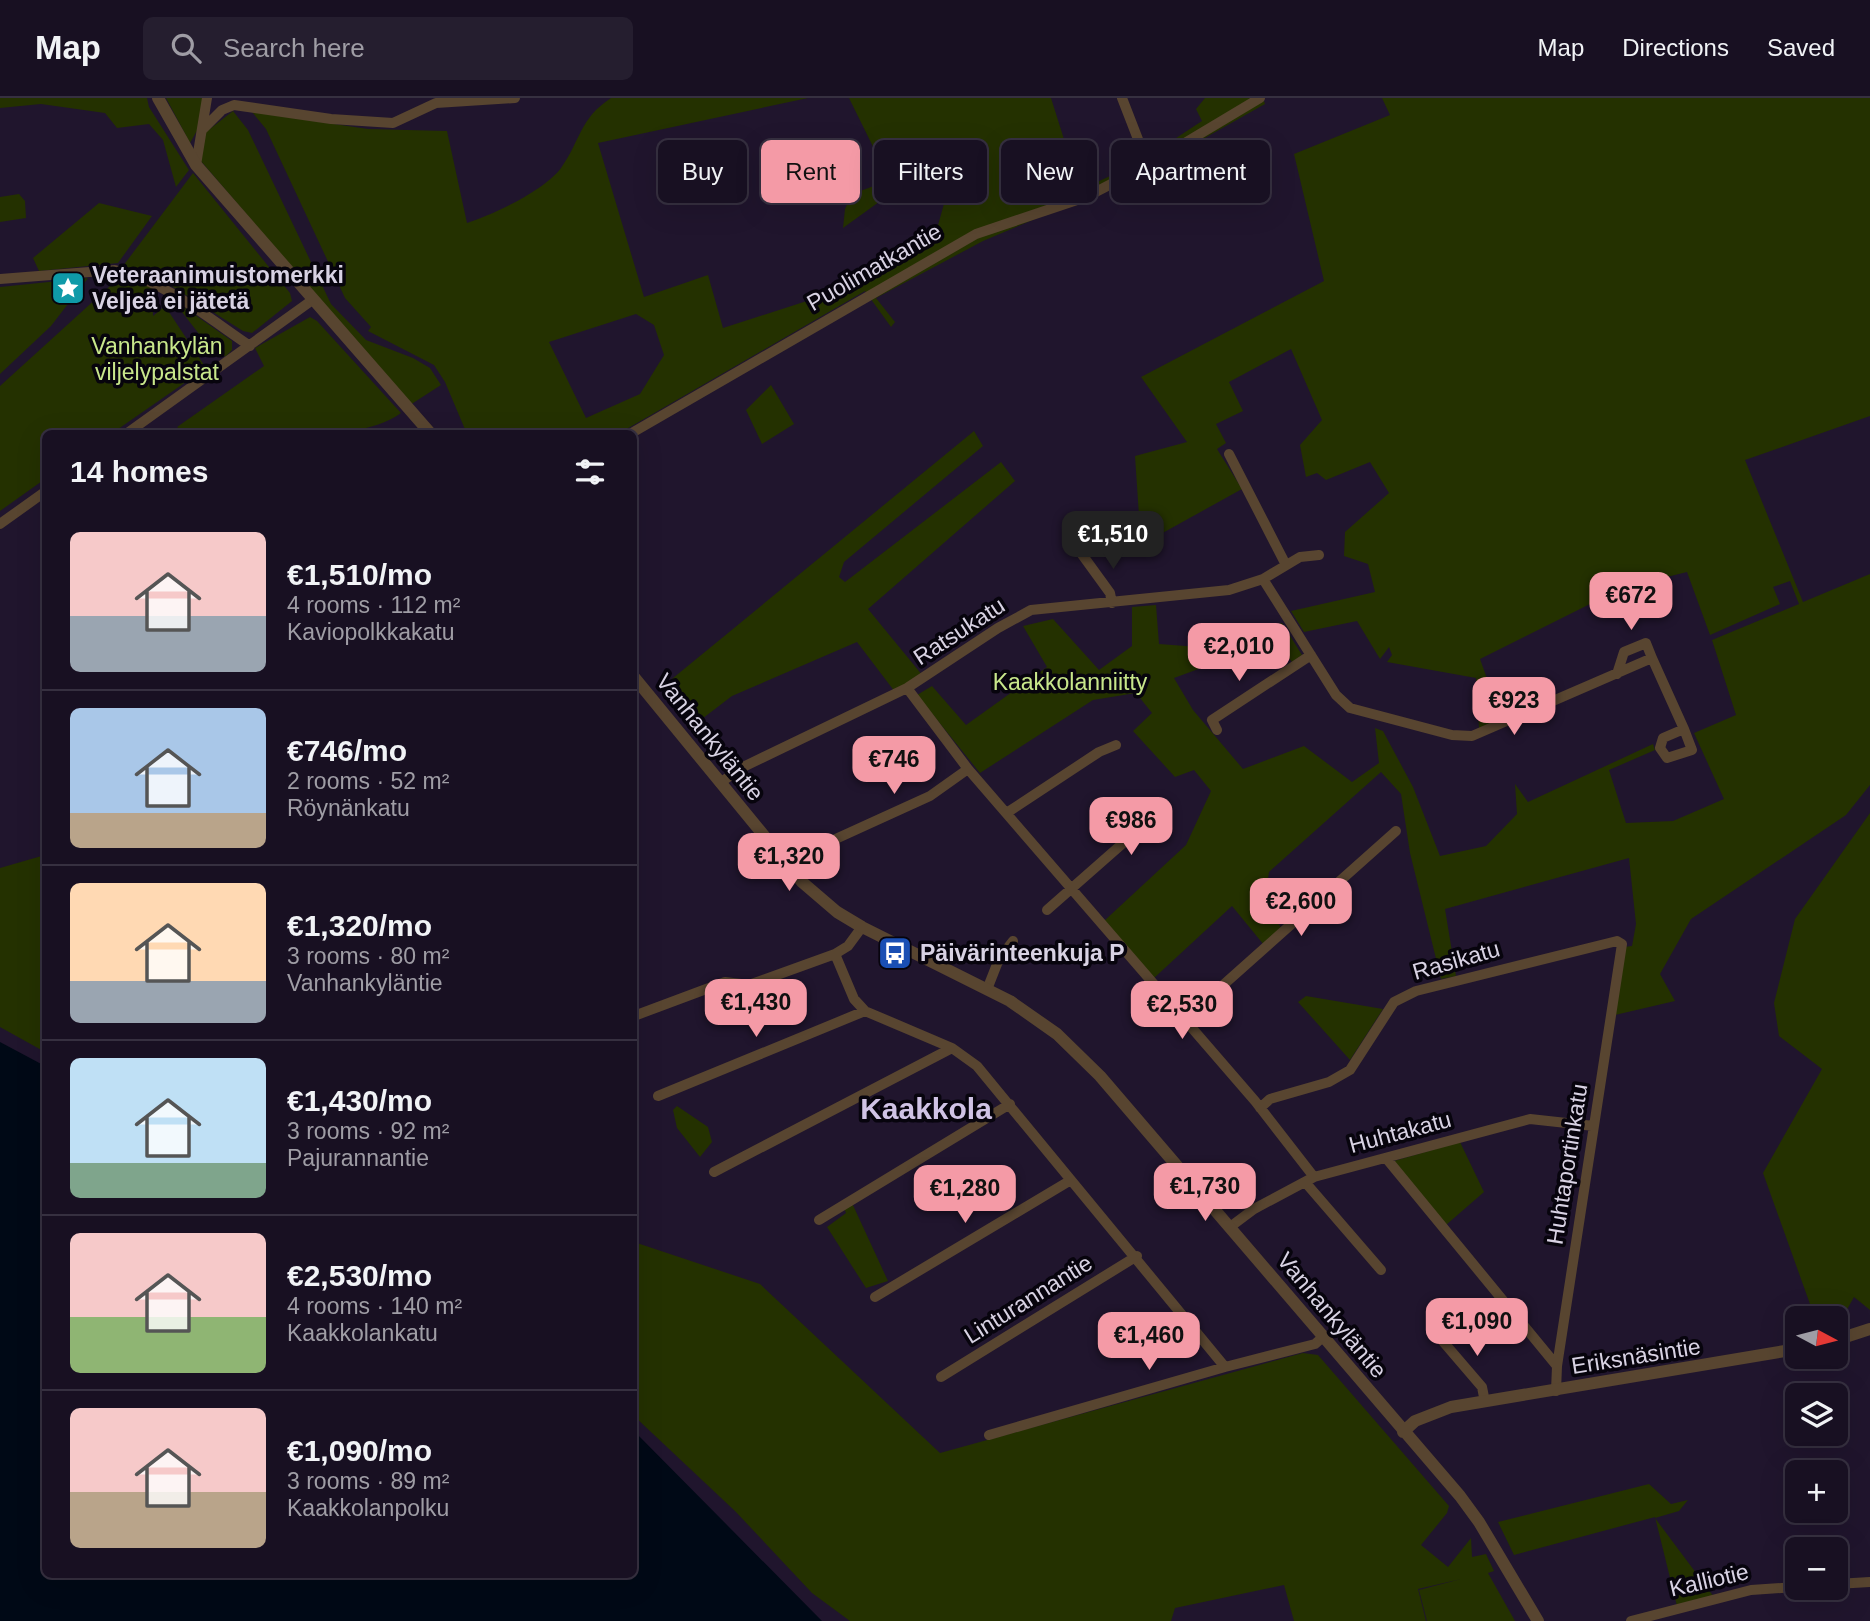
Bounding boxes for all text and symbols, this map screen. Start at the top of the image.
search box [143,17,633,80]
text: Map [35,29,101,66]
icon: search [167,29,205,67]
text: Search here [223,33,365,63]
text: Map [1538,34,1584,61]
text: Directions [1622,34,1729,61]
text: Saved [1767,34,1835,61]
chip: Buy [658,140,747,203]
chip: Rent [761,140,860,203]
chip: Filters [874,140,987,203]
chip: New [1001,140,1097,203]
chip: Apartment [1111,140,1270,203]
street label: Puolimatkantie [802,218,946,316]
place label: Veteraanimuistomerkki Veljeä ei jätetä [92,262,344,314]
place icon: Veteraanimuistomerkki Veljeä ei jätetä [49,269,87,307]
park label: Vanhankylän viljelypalstat [91,333,223,385]
icon: filters [571,453,609,491]
text: 14 homes [70,455,208,488]
pin: €1,510 [1056,512,1170,571]
text: €1,510 [1078,521,1148,547]
text: €1,510/mo [287,558,432,591]
icon: home [126,560,210,644]
pin: €672 [1590,573,1672,632]
text: €672 [1605,582,1657,608]
text: 4 rooms · 112 m² [287,592,460,618]
street label: Ratsukatu [908,592,1010,670]
text: Kaviopolkkakatu [287,619,455,645]
pin: €2,010 [1182,624,1296,683]
text: €2,010 [1204,633,1274,659]
street label: Vanhankyläntie [651,668,769,806]
park label: Kaakkolanniitty [993,669,1148,695]
pin: €923 [1473,678,1555,737]
text: €923 [1488,687,1540,713]
text: €746/mo [287,734,407,767]
icon: home [126,736,210,820]
pin: €746 [853,736,935,796]
text: €746 [868,746,920,772]
text: 2 rooms · 52 m² [287,768,449,794]
text: Röynänkatu [287,795,410,821]
pin: €986 [1090,798,1172,857]
text: €986 [1105,807,1157,833]
pin: €1,320 [732,834,846,893]
text: €1,320 [754,843,824,869]
pin: €2,600 [1244,878,1358,938]
text: €2,600 [1266,888,1336,914]
text: €1,320/mo [287,909,432,942]
icon: home [126,911,210,995]
bus stop icon: Päivärinteenkuja P [876,934,914,972]
street label: Rasikatu [1409,935,1503,985]
place label: Päivärinteenkuja P [920,940,1125,966]
text: 3 rooms · 80 m² [287,943,449,969]
text: Vanhankyläntie [287,970,443,996]
pin: €1,430 [699,979,813,1039]
pin: €2,530 [1125,982,1239,1041]
text: €1,430 [721,989,791,1015]
text: €2,530 [1147,991,1217,1017]
street label: Huhtaportinkatu [1541,1082,1593,1246]
text: €1,430/mo [287,1084,432,1117]
icon: home [126,1086,210,1170]
district label: Kaakkola [860,1092,992,1125]
street label: Huhtakatu [1346,1106,1454,1158]
text: 3 rooms · 92 m² [287,1118,449,1144]
text: Pajurannantie [287,1145,429,1171]
pin: €1,730 [1148,1164,1262,1223]
pin: €1,280 [908,1166,1022,1225]
text: €1,730 [1170,1173,1240,1199]
text: €1,280 [930,1175,1000,1201]
street label: Vanhankyläntie [1272,1247,1392,1383]
street label: Linturannantie [959,1249,1097,1349]
text: €2,530/mo [287,1259,432,1292]
icon: home [126,1261,210,1345]
text: 4 rooms · 140 m² [287,1293,462,1319]
pin: €1,090 [1420,1298,1534,1358]
north arrow [1785,1306,1848,1368]
map controls [1785,1306,1848,1600]
text: €1,090 [1442,1308,1512,1334]
pin: €1,460 [1092,1312,1206,1372]
text: Kaakkolankatu [287,1320,438,1346]
text: €1,460 [1114,1322,1184,1348]
street label: Eriksnäsintie [1570,1333,1702,1379]
button: layers [1785,1383,1848,1446]
text: €1,090/mo [287,1434,432,1467]
icon: home [126,1436,210,1520]
button: + [1785,1460,1848,1523]
text: 3 rooms · 89 m² [287,1468,449,1494]
text: Kaakkolanpolku [287,1495,449,1521]
button: − [1785,1537,1848,1600]
street label: Kalliotie [1667,1558,1751,1602]

